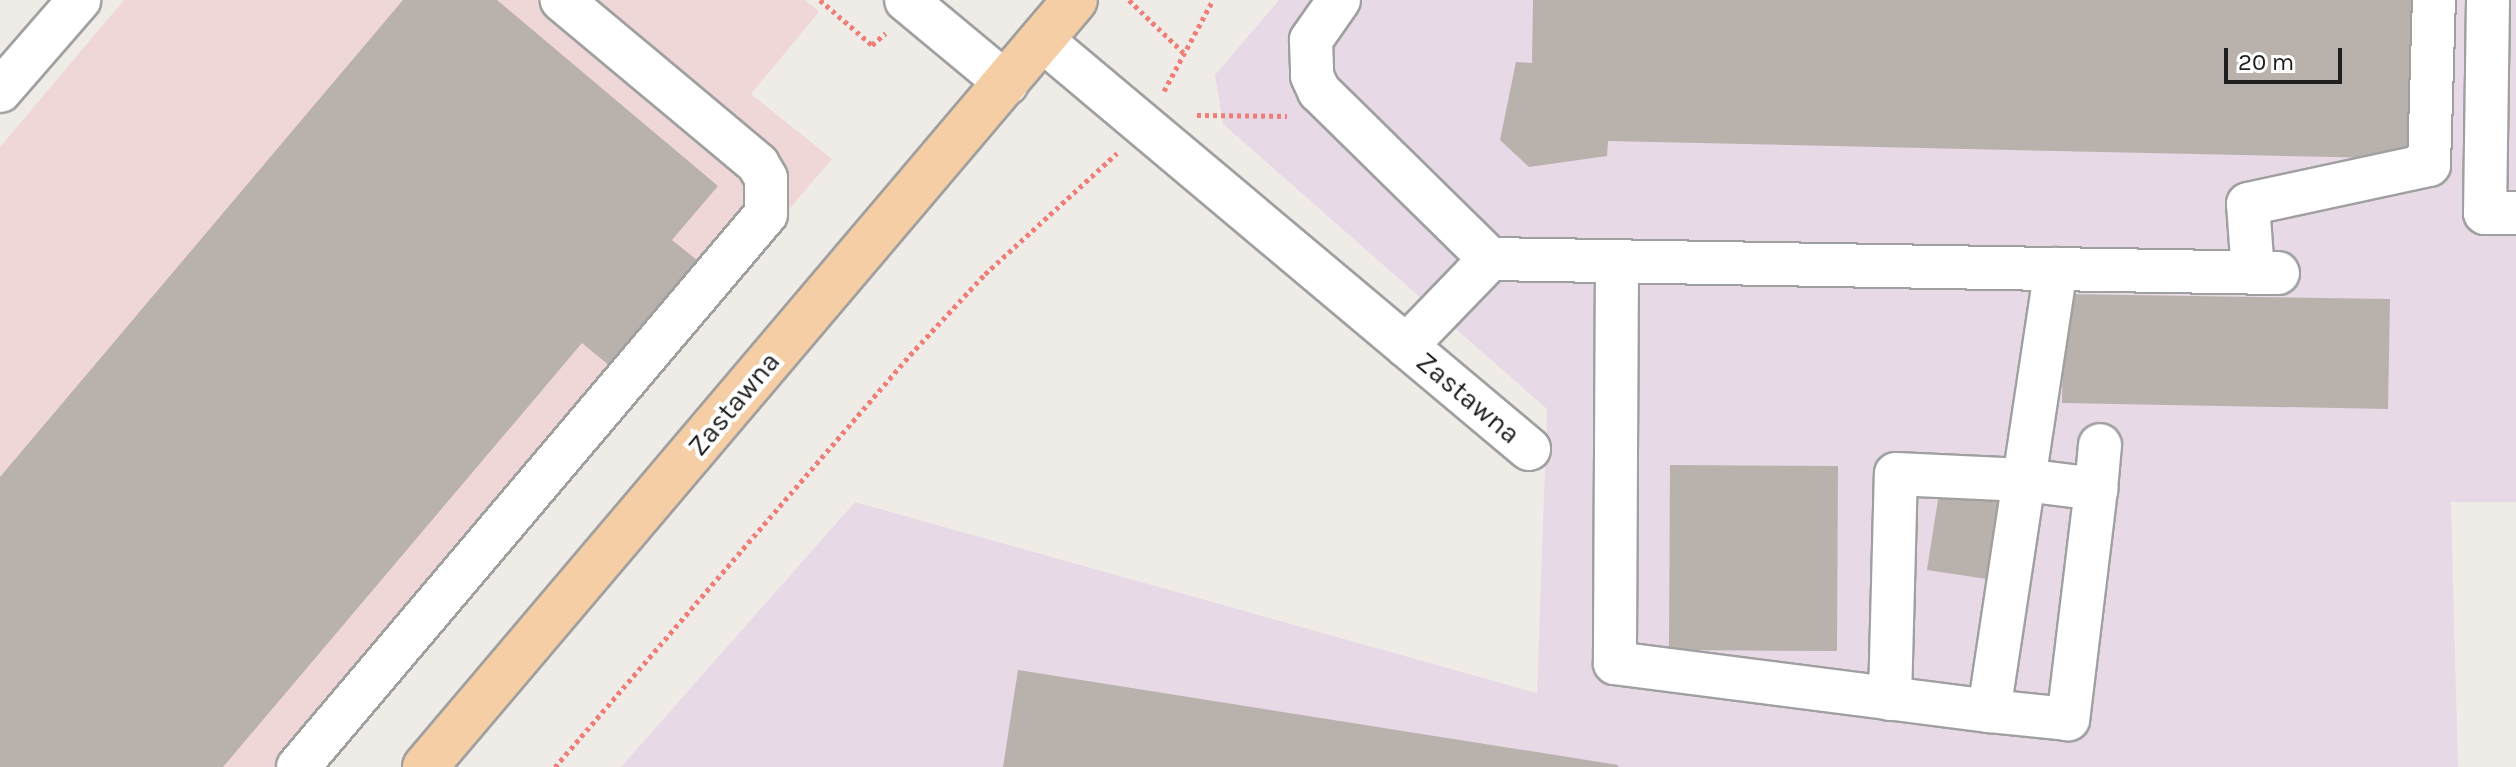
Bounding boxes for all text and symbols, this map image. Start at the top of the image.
scale bar [2228,32,2346,82]
text: 20 m [2238,48,2294,76]
street label: Zastawna [681,345,787,463]
street label: Zastawna [1409,345,1527,451]

